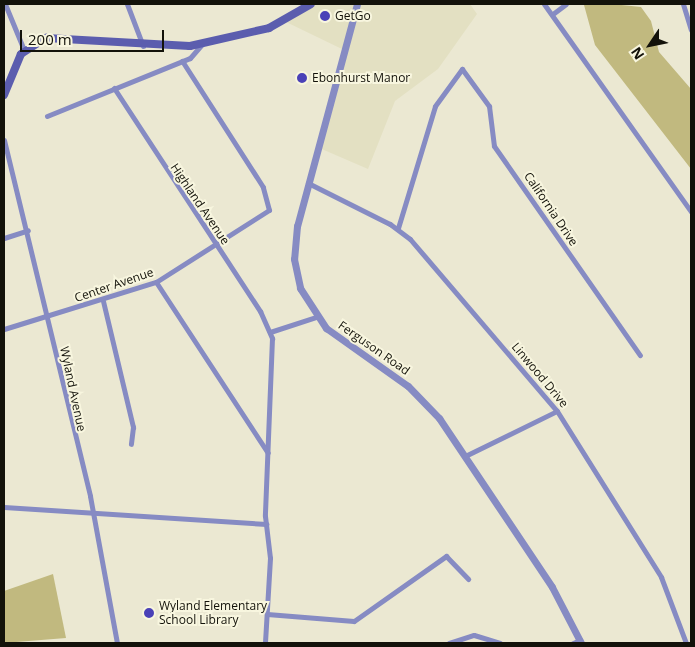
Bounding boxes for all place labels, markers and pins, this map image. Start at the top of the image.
place label: GetGo [335,9,371,23]
marker: GetGo [319,10,331,22]
place label: Ebonhurst Manor [312,71,410,85]
marker: Ebonhurst Manor [296,72,308,84]
place label: Wyland Elementary School Library [159,599,267,627]
marker: Wyland Elementary School Library [143,607,155,619]

